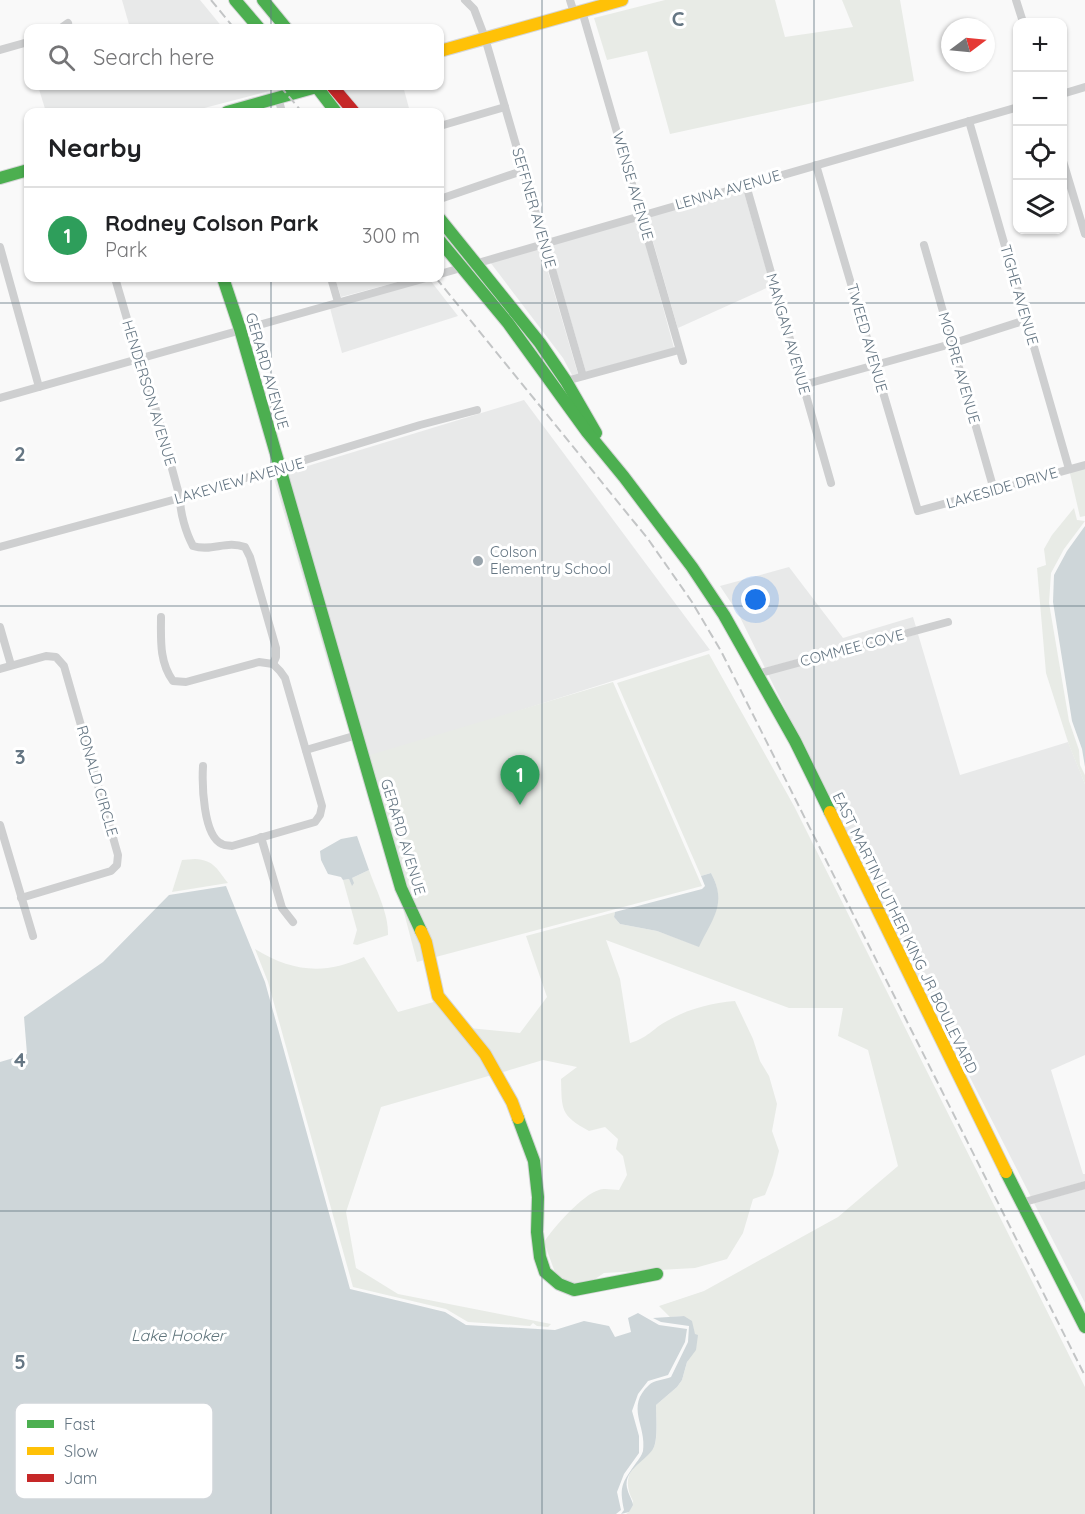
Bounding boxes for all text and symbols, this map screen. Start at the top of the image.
text: C [672,6,685,31]
north arrow [941,18,995,72]
map controls [1013,18,1067,234]
button: + [1013,18,1067,72]
search box [24,24,444,90]
icon: search [45,41,78,74]
text: Search here [93,43,214,71]
button: − [1013,72,1067,126]
button: locate [1013,126,1067,180]
street label: WENSE AVENUE [609,129,658,242]
text: Nearby [48,131,142,164]
street label: SEFFNER AVENUE [508,145,561,270]
street label: LENNA AVENUE [673,165,783,214]
button: layers [1013,180,1067,234]
text: Rodney Colson Park [105,209,319,237]
text: 1 [64,223,71,248]
text: 300 m [362,223,420,248]
text: Park [105,237,147,262]
street label: TIGHE AVENUE [996,242,1043,347]
street label: MANGAN AVENUE [762,271,815,397]
street label: TWEED AVENUE [843,281,892,395]
street label: GERARD AVENUE [242,310,293,431]
street label: MOORE AVENUE [934,310,984,426]
street label: HENDERSON AVENUE [118,318,181,468]
text: 2 [14,441,26,466]
street label: LAKEVIEW AVENUE [172,453,306,508]
street label: LAKESIDE DRIVE [944,463,1060,513]
place label: Colson Elementry School [490,542,611,578]
marker: Colson Elementry School [471,554,485,568]
your location [741,585,770,614]
street label: COMMEE COVE [798,625,906,671]
street label: RONALD CIRCLE [73,723,122,839]
text: 3 [15,744,25,769]
pin: 1 [500,756,540,805]
street label: GERARD AVENUE [377,776,430,897]
street label: EAST MARTIN LUTHER KING JR BOULEVARD [829,789,982,1077]
text: 4 [14,1047,26,1072]
water label: Lake Hooker [131,1325,227,1345]
text: 5 [14,1349,26,1374]
legend [15,1403,213,1499]
text: Fast [64,1414,95,1434]
text: Slow [64,1441,98,1461]
text: Jam [64,1468,97,1488]

